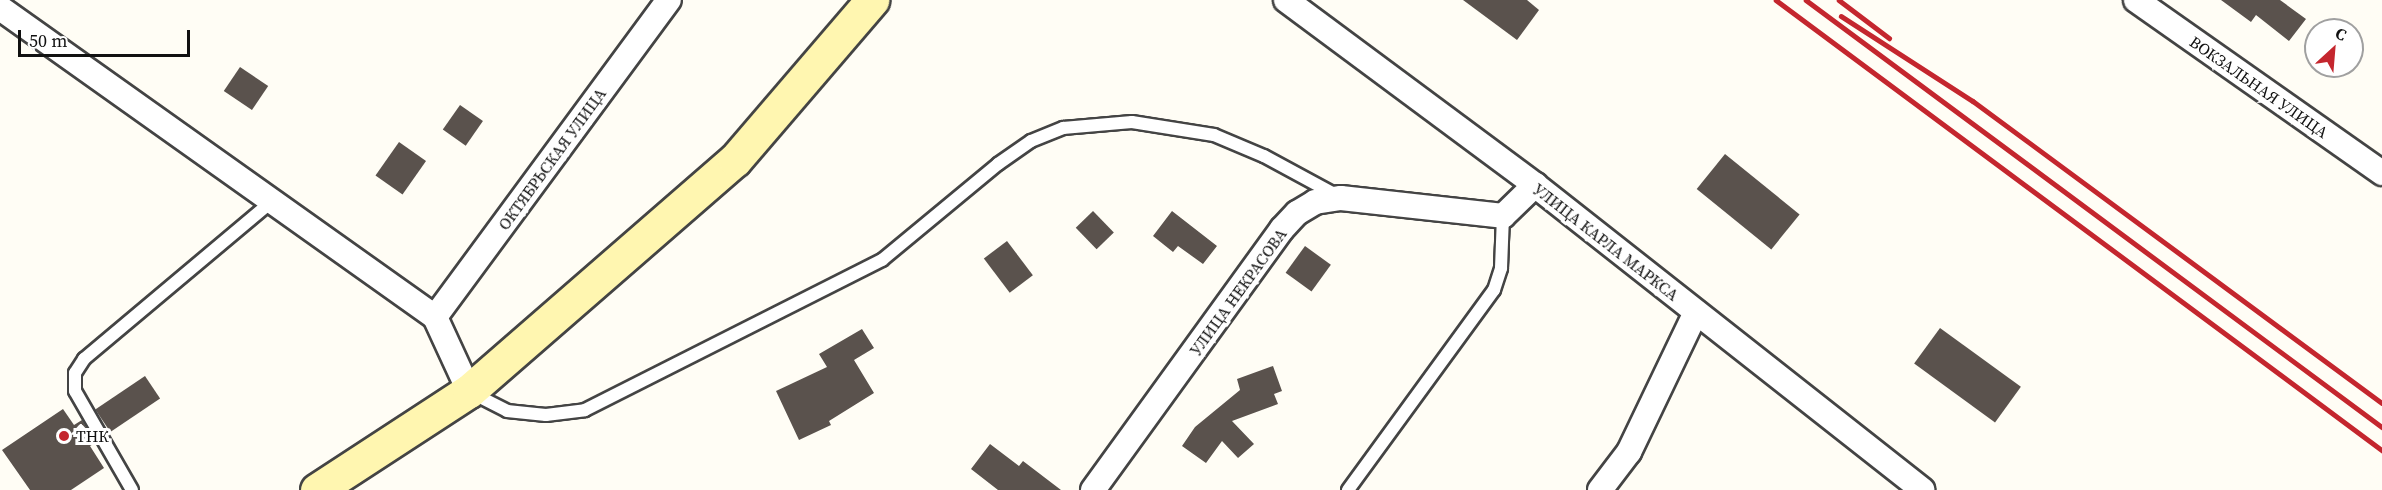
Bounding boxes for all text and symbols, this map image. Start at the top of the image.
scale bar [21,18,194,56]
north arrow [2304,18,2364,78]
text: С [2332,22,2350,46]
text: 50 m [29,28,67,53]
street label: ВОКЗАЛЬНАЯ УЛИЦА [2186,32,2332,142]
street label: ОКТЯБРЬСКАЯ УЛИЦА [494,84,610,234]
street label: УЛИЦА КАРЛА МАРКСА [1529,179,1683,305]
street label: УЛИЦА НЕКРАСОВА [1185,225,1291,359]
place label: ТНК [76,426,109,446]
marker: ТНК [57,429,71,443]

